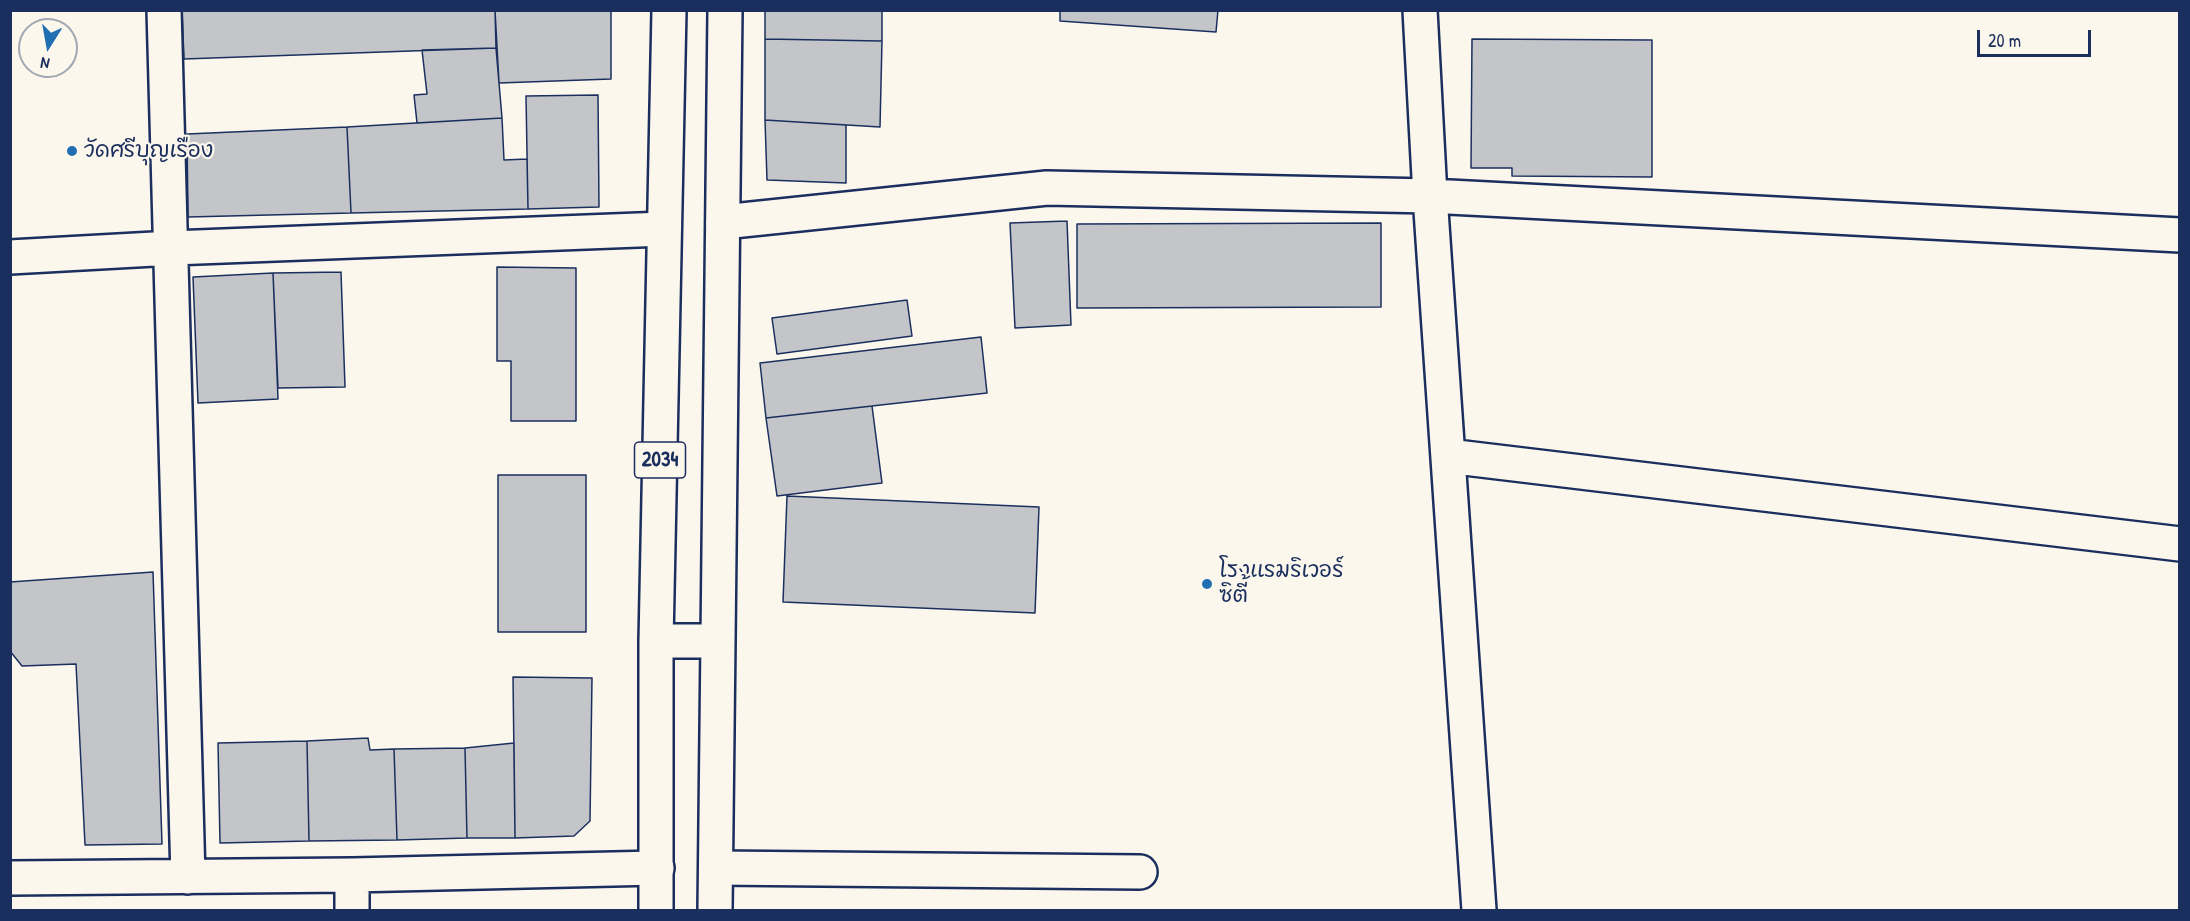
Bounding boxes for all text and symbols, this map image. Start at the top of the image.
north arrow [18,18,78,78]
scale bar [1980,18,2094,56]
text: 20 m [1988,28,2021,53]
text: N [39,52,51,75]
place label: วัดศรีบุญเรือง [84,138,213,164]
marker: วัดศรีบุญเรือง [65,144,79,158]
road number: 2034 [634,442,686,478]
place label: โรงแรมริเวอร์ ซิตี้ [1219,558,1344,610]
marker: โรงแรมริเวอร์ ซิตี้ [1200,577,1214,591]

